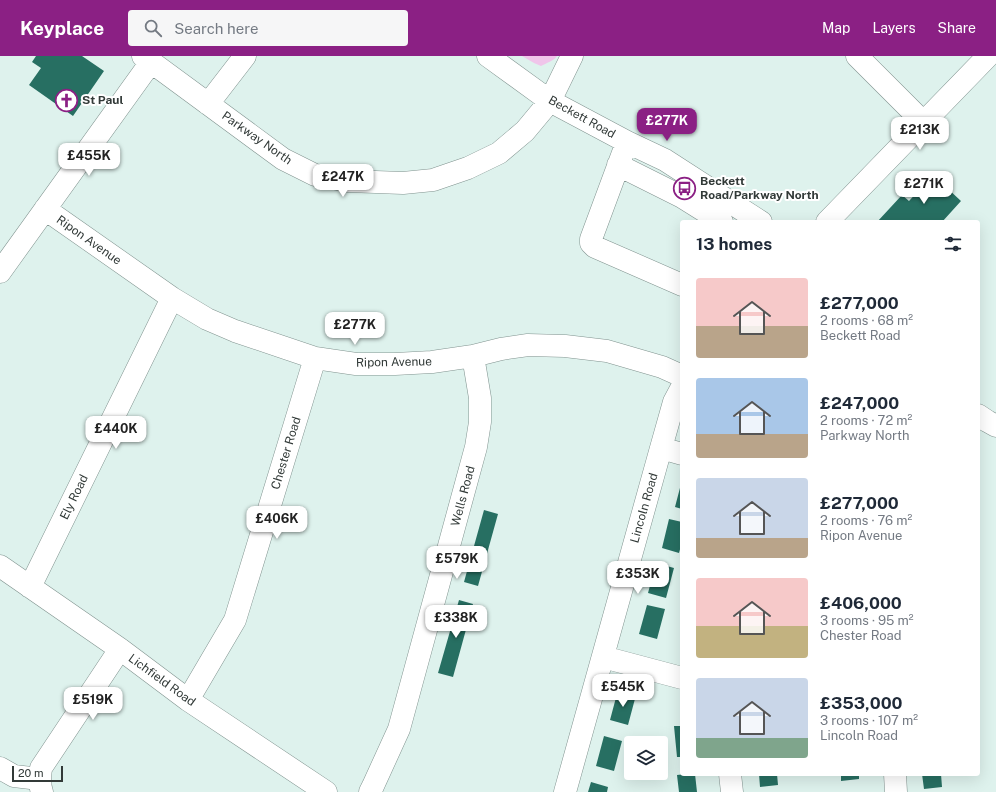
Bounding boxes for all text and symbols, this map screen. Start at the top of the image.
search box [128,10,408,46]
text: Keyplace [20,17,104,39]
icon: search [142,17,164,39]
text: Search here [174,20,258,37]
text: Map [822,20,850,36]
text: Layers [872,20,916,36]
text: Share [938,20,976,36]
church icon: St Paul [54,87,80,113]
place label: St Paul [82,93,123,107]
street label: Beckett Road [546,93,618,141]
pin: £277K [639,108,695,142]
street label: Parkway North [219,109,295,167]
text: £277K [646,113,688,128]
pin: £213K [892,117,948,151]
text: £213K [900,122,940,137]
pin: £455K [61,143,117,177]
text: £455K [67,148,111,163]
pin: £247K [315,164,371,198]
text: £247K [322,169,364,184]
pin: £271K [896,171,952,205]
place label: Beckett Road/Parkway North [700,174,819,202]
bus stop icon: Beckett Road/Parkway North [672,175,698,201]
text: £271K [904,176,944,191]
street label: Ripon Avenue [54,212,124,268]
icon: filters [942,233,964,255]
text: 13 homes [696,234,772,254]
text: £277,000 [820,293,899,313]
icon: home [728,294,776,342]
pin: £277K [327,312,383,346]
text: 2 rooms · 68 m² [820,313,913,328]
text: £277K [334,317,376,332]
text: Beckett Road [820,328,901,343]
street label: Ripon Avenue [356,354,432,370]
text: £247,000 [820,393,899,413]
icon: home [728,394,776,442]
text: 2 rooms · 72 m² [820,413,912,428]
street label: Chester Road [268,415,304,491]
pin: £440K [88,416,144,450]
text: £440K [94,421,138,436]
text: Parkway North [820,428,909,443]
street label: Wells Road [448,464,478,528]
street label: Lincoln Road [627,471,661,545]
street label: Ely Road [57,472,91,522]
text: £277,000 [820,493,899,513]
icon: home [728,494,776,542]
pin: £406K [249,506,305,540]
text: £406K [255,511,299,526]
text: 2 rooms · 76 m² [820,513,912,528]
text: Ripon Avenue [820,528,902,543]
pin: £579K [429,546,485,580]
text: £579K [435,551,479,566]
pin: £353K [610,561,666,595]
text: £353K [616,566,660,581]
text: £406,000 [820,593,902,613]
icon: home [728,594,776,642]
pin: £338K [428,605,484,639]
text: £338K [434,610,478,625]
text: 3 rooms · 95 m² [820,613,914,628]
text: Chester Road [820,628,901,643]
street label: Lichfield Road [126,651,198,709]
pin: £545K [595,674,651,708]
text: £545K [601,679,645,694]
pin: £519K [65,687,121,721]
text: £519K [73,692,113,707]
text: £353,000 [820,693,903,713]
icon: home [728,694,776,742]
text: 3 rooms · 107 m² [820,713,918,728]
text: Lincoln Road [820,728,898,743]
map controls [624,736,668,780]
button: layers [624,736,668,780]
scale bar [12,764,63,783]
text: 20 m [18,767,43,779]

